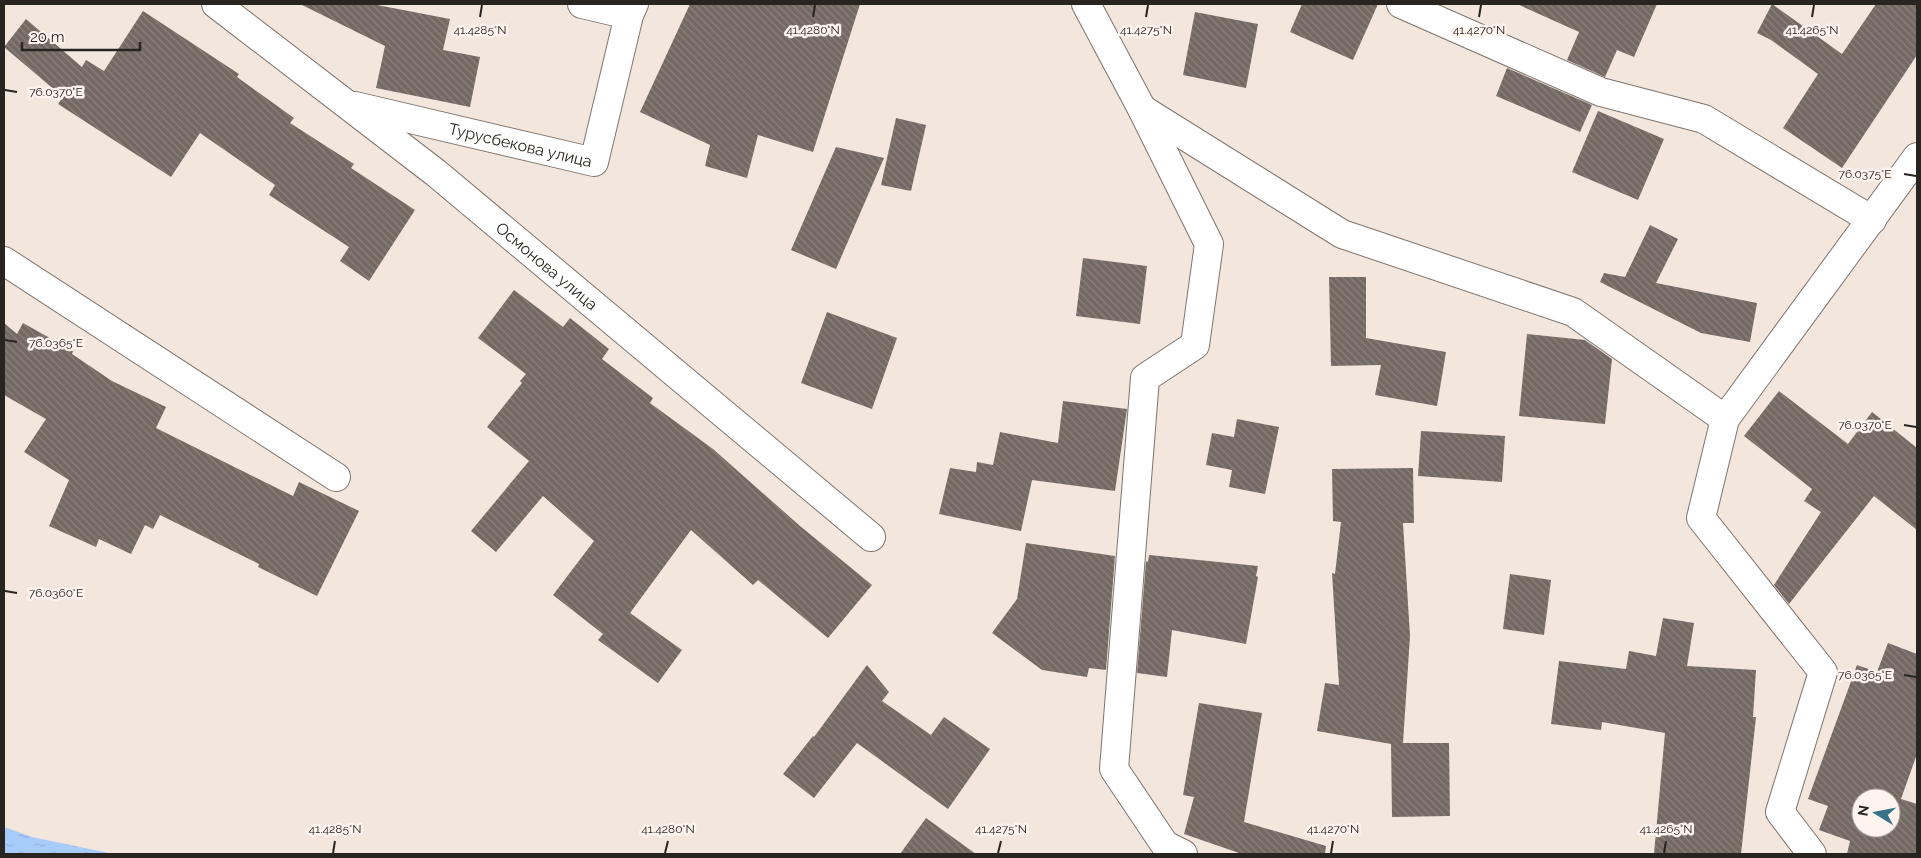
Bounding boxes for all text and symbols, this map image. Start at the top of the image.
scale bar [22,20,140,52]
text: 41.4285°N [454,23,506,37]
text: 41.4280°N [786,23,840,37]
text: 41.4275°N [1120,23,1172,37]
text: 41.4270°N [1453,23,1505,37]
text: 41.4265°N [1786,23,1839,37]
text: 20 m [30,28,65,46]
text: 76.0370°E [29,85,83,99]
street label: Турусбекова улица [447,119,594,171]
text: 76.0375°E [1839,167,1891,181]
street label: Осмонова улица [492,218,601,314]
text: 76.0365°E [29,336,83,350]
text: 76.0370°E [1838,418,1892,432]
text: 76.0360°E [29,586,83,600]
text: 76.0365°E [1838,668,1892,682]
north arrow [1851,788,1901,838]
text: N [1854,804,1872,817]
text: 41.4285°N [309,822,361,836]
text: 41.4280°N [641,822,695,836]
text: 41.4275°N [975,822,1027,836]
text: 41.4270°N [1307,822,1359,836]
text: 41.4265°N [1640,822,1693,836]

